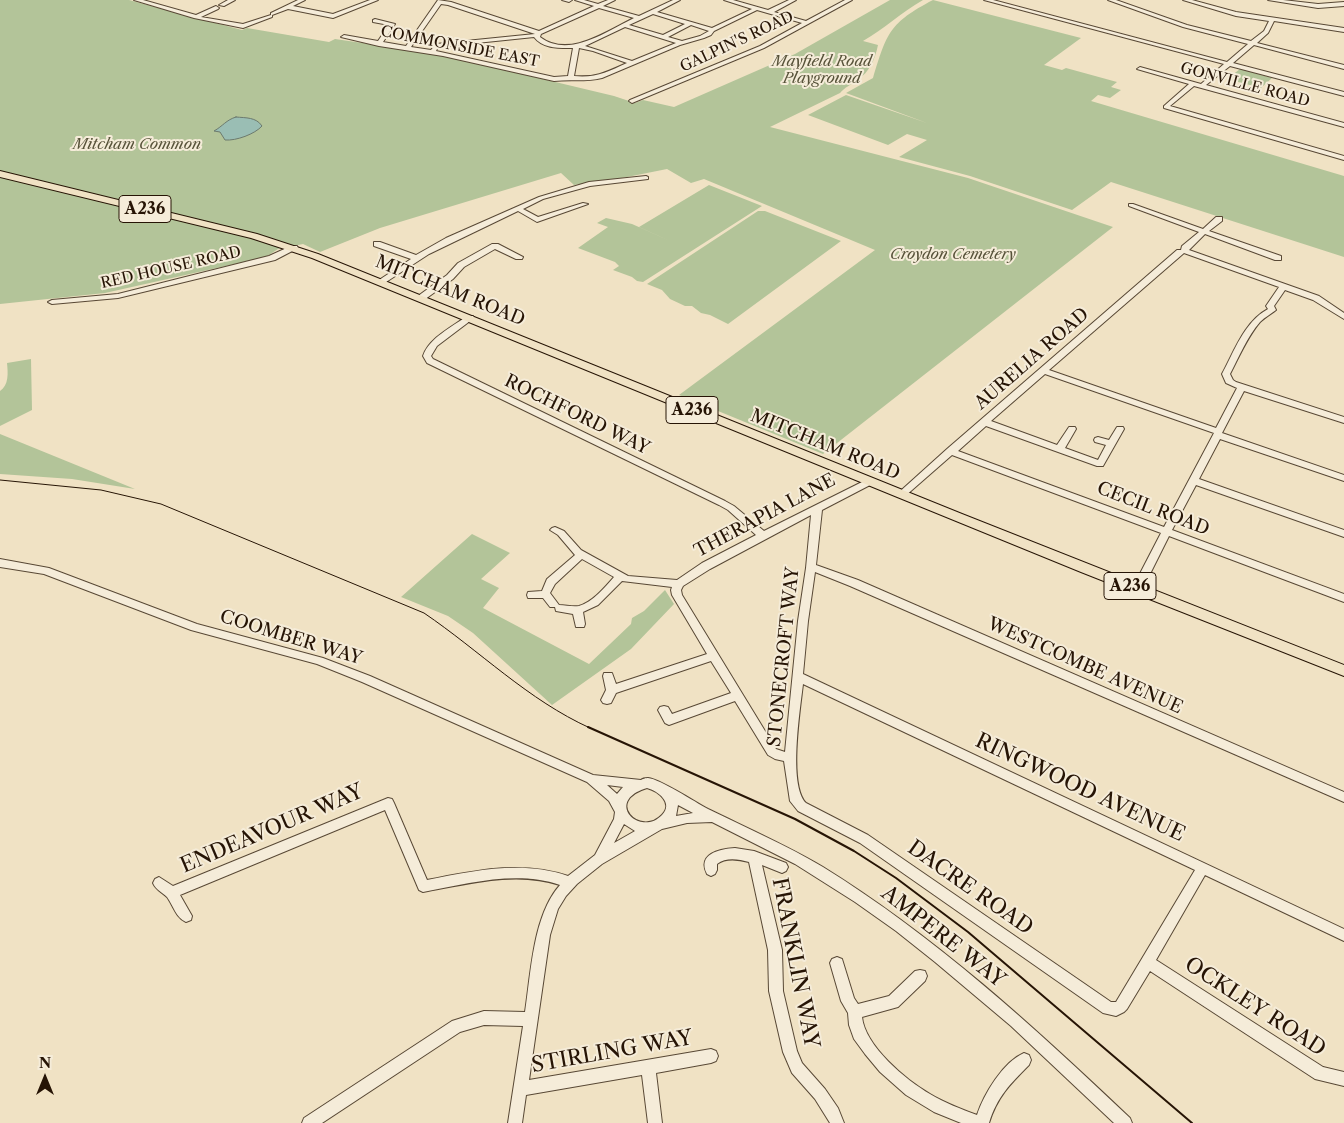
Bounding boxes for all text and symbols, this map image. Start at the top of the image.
street label: GALPIN'S ROAD [677,8,797,76]
street label: COMMONSIDE EAST [379,23,541,71]
park label: Mayfield Road Playground [772,53,872,88]
street label: GONVILLE ROAD [1178,59,1312,111]
park label: Mitcham Common [73,136,201,154]
road number: A236 [119,195,171,222]
street label: RED HOUSE ROAD [99,243,243,293]
park label: Croydon Cemetery [890,246,1016,264]
street label: MITCHAM ROAD [372,251,528,331]
street label: AURELIA ROAD [971,304,1093,414]
street label: ROCHFORD WAY [501,370,653,460]
road number: A236 [666,396,718,424]
street label: MITCHAM ROAD [747,405,903,485]
street label: THERAPIA LANE [691,470,839,562]
street label: CECIL ROAD [1094,478,1212,540]
street label: STONECROFT WAY [764,566,804,748]
road number: A236 [1104,572,1156,600]
street label: COOMBER WAY [217,606,365,670]
street label: WESTCOMBE AVENUE [984,613,1186,719]
street label: RINGWOOD AVENUE [971,728,1189,848]
street label: ENDEAVOUR WAY [177,779,367,879]
street label: DACRE ROAD [902,835,1038,941]
street label: FRANKLIN WAY [766,876,824,1050]
street label: AMPERE WAY [876,881,1010,993]
street label: OCKLEY ROAD [1180,952,1330,1062]
street label: STIRLING WAY [530,1025,694,1079]
north arrow [20,1053,70,1103]
text: N [39,1054,51,1072]

